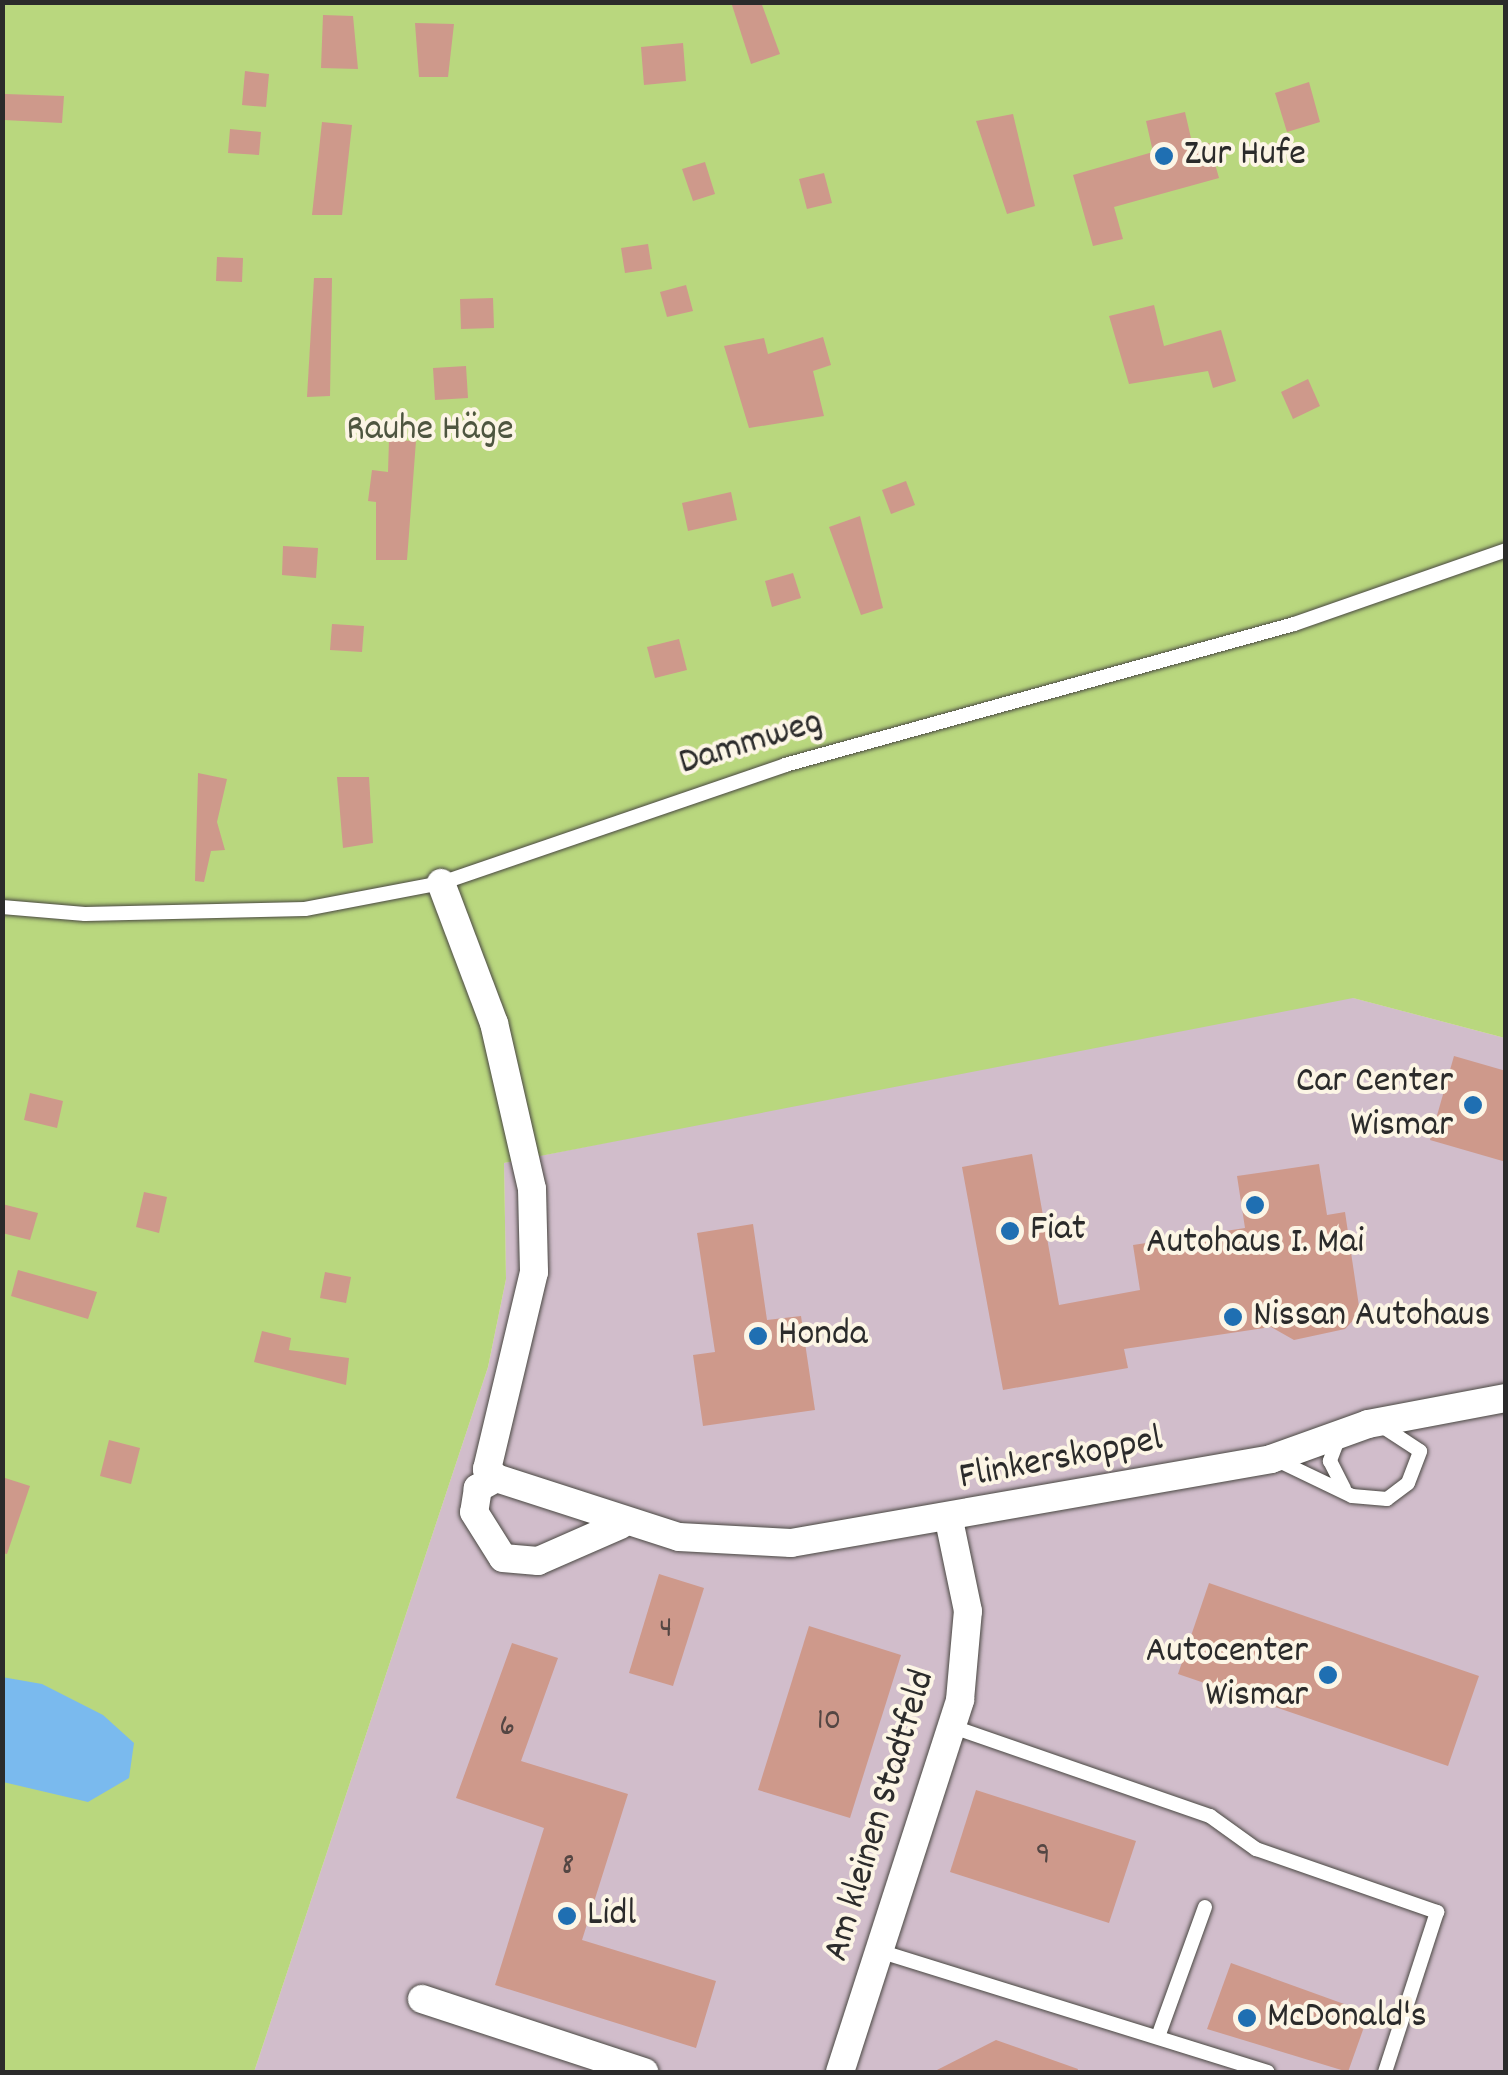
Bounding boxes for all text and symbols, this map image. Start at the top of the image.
place label: Zur Hufe [1184,133,1306,179]
marker: Zur Hufe [1153,145,1175,167]
park label: Rauhe Häge [346,408,514,454]
street label: Dammweg [674,701,828,787]
place label: Car Center Wismar [1296,1060,1453,1150]
marker: Car Center Wismar [1462,1094,1484,1116]
marker: Autohaus I. Mai [1244,1194,1266,1216]
place label: Fiat [1030,1208,1086,1254]
marker: Fiat [999,1220,1021,1242]
place label: Autohaus I. Mai [1146,1221,1364,1267]
place label: Nissan Autohaus [1253,1294,1490,1340]
marker: Nissan Autohaus [1222,1306,1244,1328]
place label: Honda [778,1313,868,1359]
marker: Honda [747,1325,769,1347]
street label: Flinkerskoppel [955,1418,1167,1502]
house number: 4 [659,1611,673,1649]
place label: Autocenter Wismar [1146,1630,1308,1720]
marker: Autocenter Wismar [1317,1664,1339,1686]
street label: Am kleinen Stadtfeld [815,1665,947,1967]
house number: 10 [817,1703,841,1741]
house number: 6 [499,1709,515,1747]
house number: 9 [1036,1837,1050,1875]
house number: 8 [562,1848,574,1886]
place label: Lidl [587,1893,636,1939]
marker: Lidl [556,1905,578,1927]
place label: McDonald's [1267,1995,1427,2041]
marker: McDonald's [1236,2007,1258,2029]

